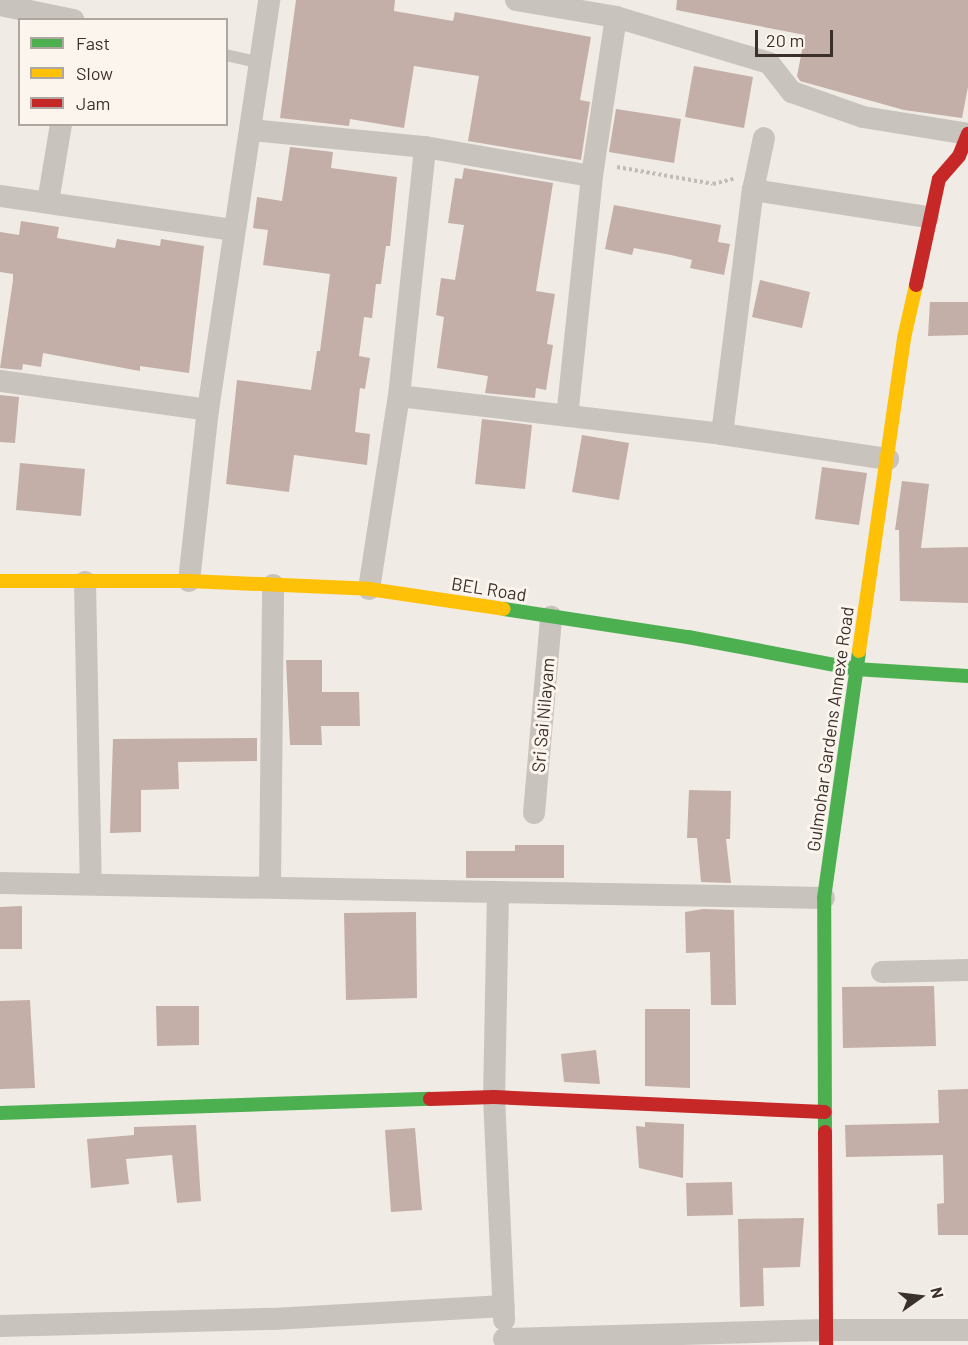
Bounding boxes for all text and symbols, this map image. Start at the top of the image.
legend [18,18,228,126]
scale bar [758,18,836,56]
text: 20 m [766,29,804,51]
text: Fast [76,32,110,54]
text: Slow [76,62,113,84]
text: Jam [76,92,110,114]
street label: BEL Road [450,572,528,606]
street label: Gulmohar Gardens Annexe Road [802,605,858,853]
street label: Sri Sai Nilayam [527,657,559,773]
north arrow [890,1267,950,1327]
text: N [927,1285,948,1300]

